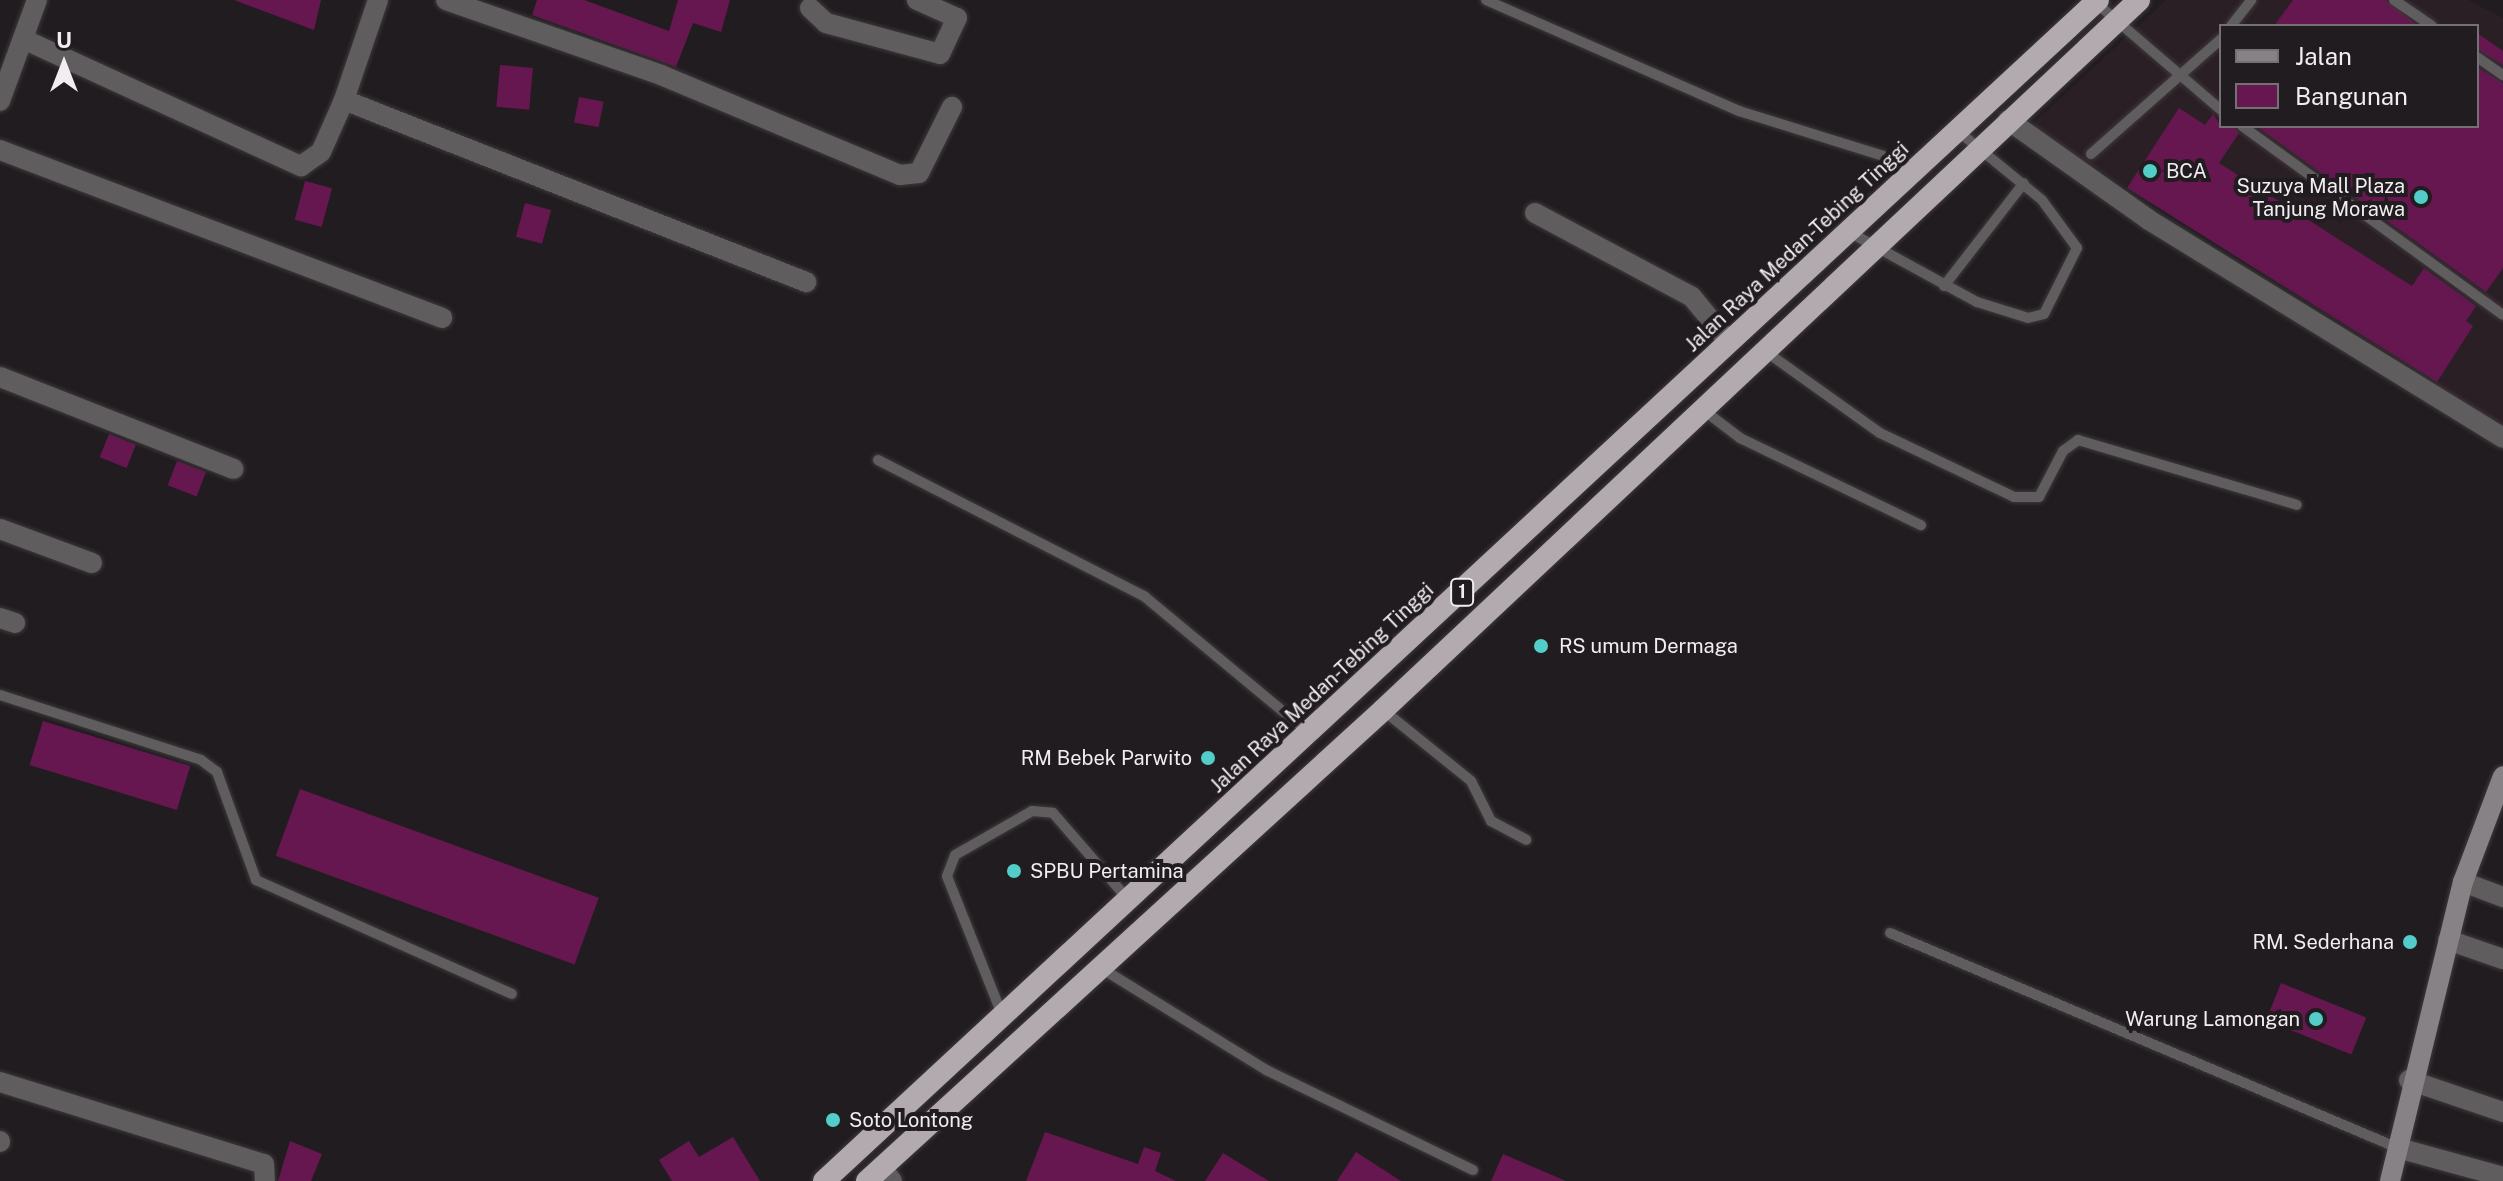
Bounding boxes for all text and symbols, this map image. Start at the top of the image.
north arrow [24,24,104,104]
legend [2219,24,2479,128]
text: U [56,27,72,53]
text: Jalan [2295,42,2352,70]
text: Bangunan [2295,82,2408,110]
street label: Jalan Raya Medan-Tebing Tinggi [1680,137,1914,357]
place label: BCA [2166,159,2207,183]
marker: BCA [2141,162,2159,180]
place label: Suzuya Mall Plaza Tanjung Morawa [2237,174,2405,221]
marker: Suzuya Mall Plaza Tanjung Morawa [2412,188,2430,206]
street label: Jalan Raya Medan-Tebing Tinggi [1205,578,1439,798]
road number: 1 [1450,578,1474,606]
place label: RS umum Dermaga [1559,634,1738,658]
marker: RS umum Dermaga [1530,635,1552,657]
place label: RM Bebek Parwito [1021,746,1192,770]
marker: RM Bebek Parwito [1199,749,1217,767]
place label: SPBU Pertamina [1030,859,1183,883]
marker: SPBU Pertamina [1005,862,1023,880]
place label: RM. Sederhana [2252,930,2394,954]
marker: RM. Sederhana [2401,933,2419,951]
place label: Warung Lamongan [2125,1007,2300,1031]
marker: Warung Lamongan [2307,1010,2325,1028]
place label: Soto Lontong [849,1108,973,1132]
marker: Soto Lontong [824,1111,842,1129]

